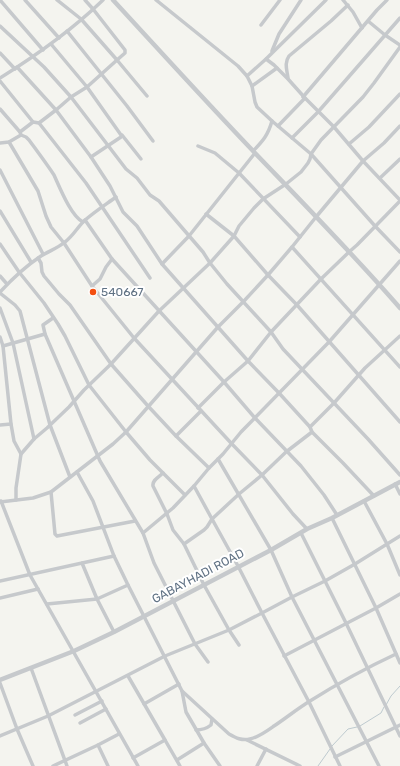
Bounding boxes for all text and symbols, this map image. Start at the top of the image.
place label: 540667 [101,285,143,299]
marker: 540667 [88,287,98,297]
street label: GABAYHADI ROAD [150,546,246,606]

